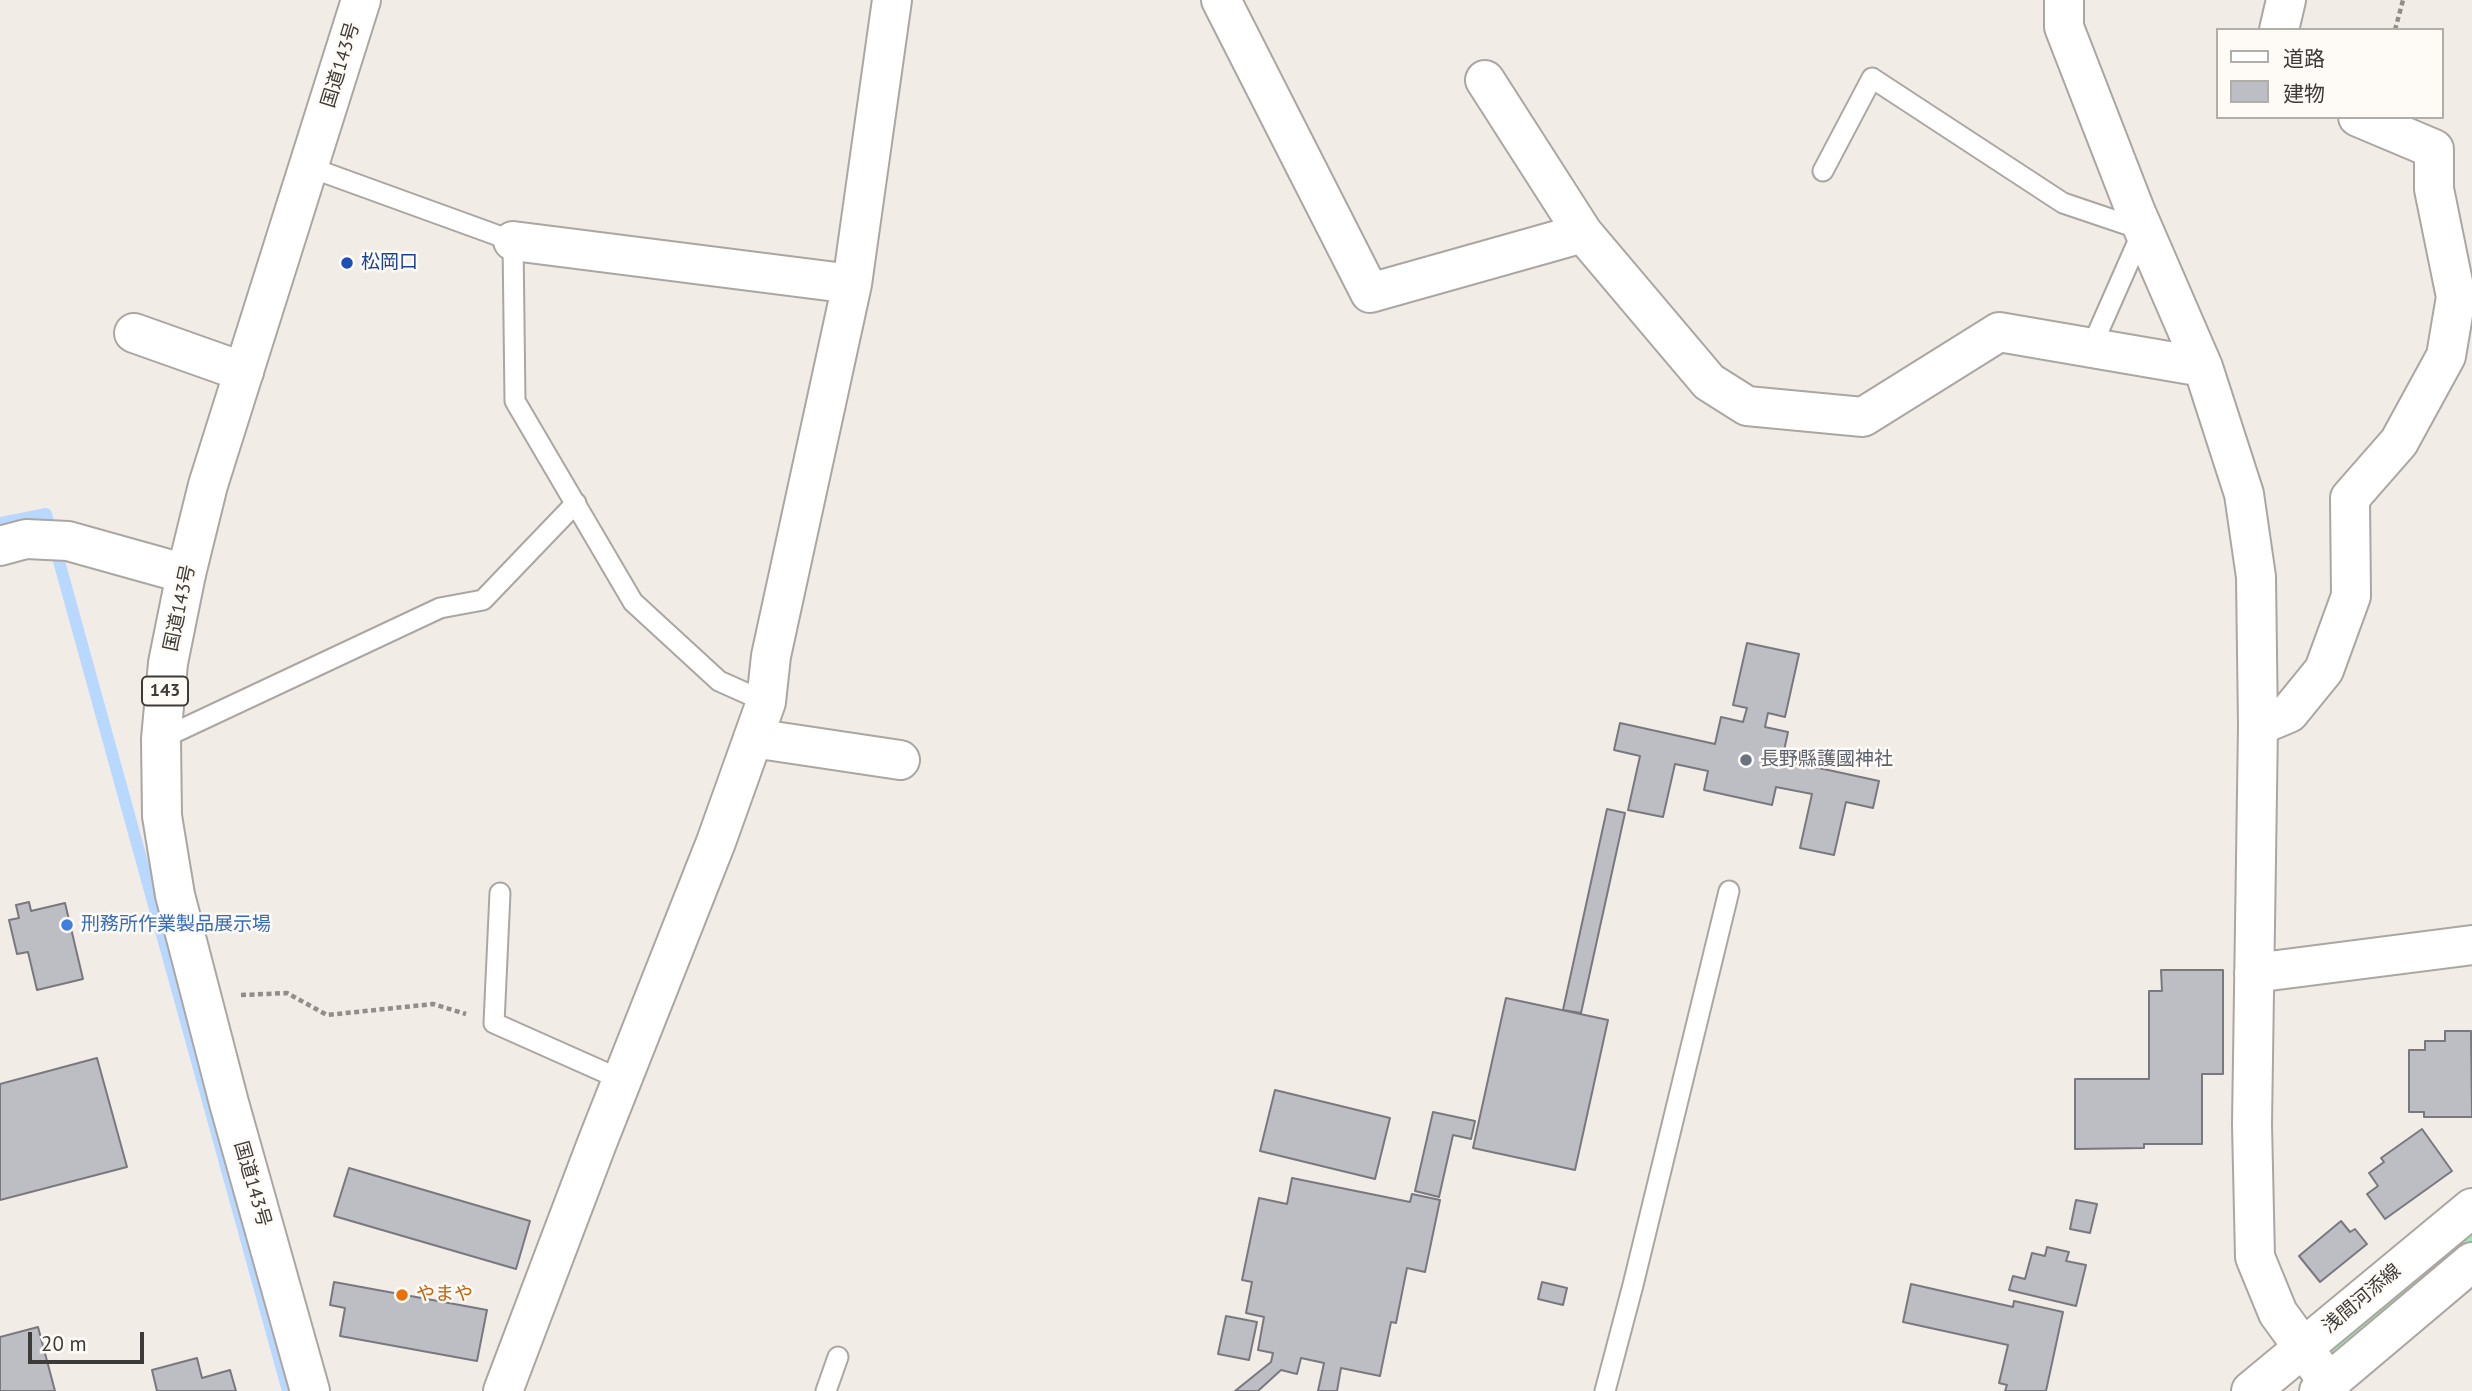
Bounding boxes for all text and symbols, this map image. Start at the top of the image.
street label: 国道143号 [317,20,365,110]
legend [2216,28,2444,119]
text: 道路 [2283,45,2325,72]
text: 建物 [2283,80,2325,107]
place label: 松岡口 [361,252,418,274]
marker: 松岡口 [339,255,355,271]
street label: 国道143号 [160,563,200,653]
road number: 143 [142,676,188,706]
place label: 長野縣護國神社 [1760,749,1893,771]
marker: 長野縣護國神社 [1738,752,1754,768]
place label: 刑務所作業製品展示場 [81,914,271,936]
marker: 刑務所作業製品展示場 [59,917,75,933]
street label: 国道143号 [229,1139,275,1229]
street label: 浅間河添線 [2318,1260,2406,1338]
place label: やまや [416,1284,473,1306]
marker: やまや [394,1287,410,1303]
scale bar [32,1318,147,1362]
text: 20 m [41,1330,87,1357]

